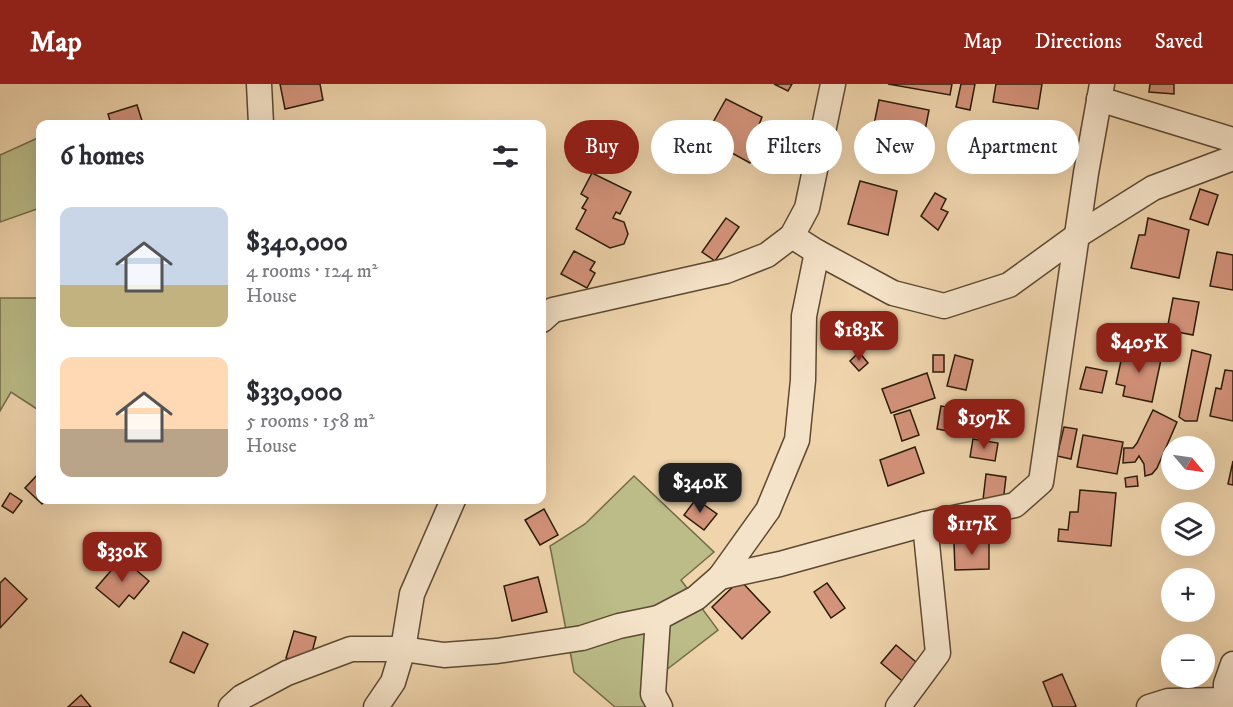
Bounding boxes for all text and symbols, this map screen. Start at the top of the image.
text: Map [30,25,82,60]
text: Map [963,29,1002,55]
text: Directions [1035,29,1122,55]
text: Saved [1155,29,1203,55]
chip: Buy [564,120,639,174]
chip: Rent [651,120,734,174]
chip: Filters [746,120,842,174]
chip: New [854,120,935,174]
chip: Apartment [947,120,1079,174]
text: 6 homes [60,140,144,173]
icon: filters [489,140,522,173]
text: $340,000 [246,226,348,259]
icon: home [108,231,180,303]
text: 4 rooms · 124 m² [246,259,378,284]
text: House [246,284,297,309]
pin: $183K [817,311,901,362]
text: $183K [834,318,884,343]
pin: $405K [1097,323,1181,374]
text: $405K [1110,330,1168,355]
text: $330,000 [246,376,343,409]
icon: home [108,381,180,453]
pin: $197K [942,399,1026,450]
text: $197K [958,406,1010,431]
text: 5 rooms · 158 m² [246,409,375,434]
text: House [246,434,297,459]
north arrow [1161,436,1215,490]
map controls [1161,436,1215,688]
pin: $340K [658,463,742,514]
text: $340K [673,470,727,495]
button: layers [1161,502,1215,556]
pin: $117K [930,505,1014,556]
text: $117K [947,512,997,537]
pin: $330K [80,532,164,583]
text: $330K [97,539,147,564]
button: + [1161,568,1215,622]
button: − [1161,634,1215,688]

